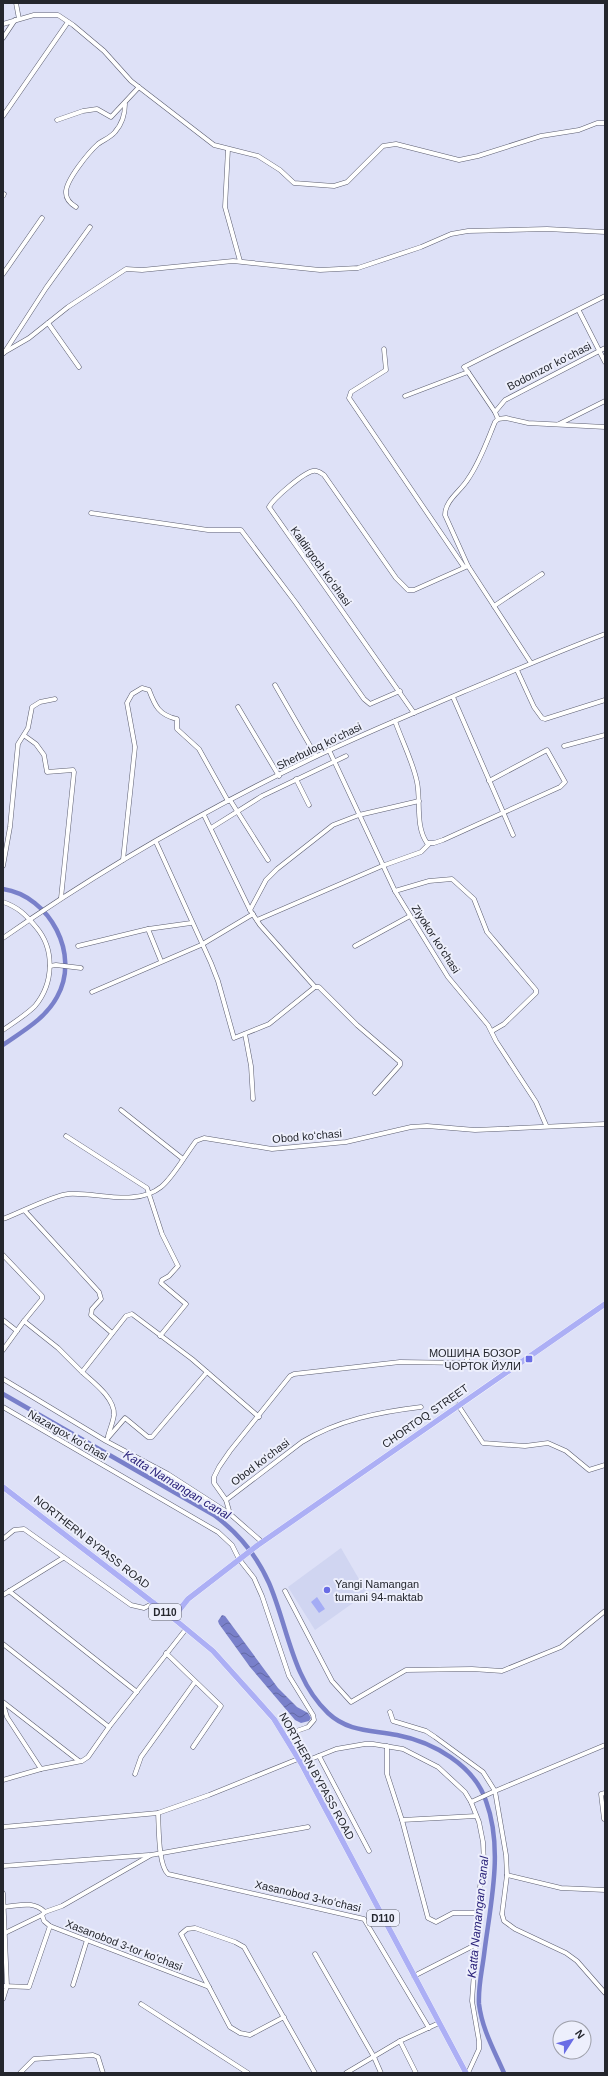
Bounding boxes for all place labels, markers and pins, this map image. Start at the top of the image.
place label: МОШИНА БОЗОР ЧОРТОК ЙУЛИ [429,1347,521,1372]
marker: МОШИНА БОЗОР ЧОРТОК ЙУЛИ [524,1354,534,1364]
place label: Yangi Namangan tumani 94-maktab [335,1578,423,1603]
marker: Yangi Namangan tumani 94-maktab [322,1585,332,1595]

